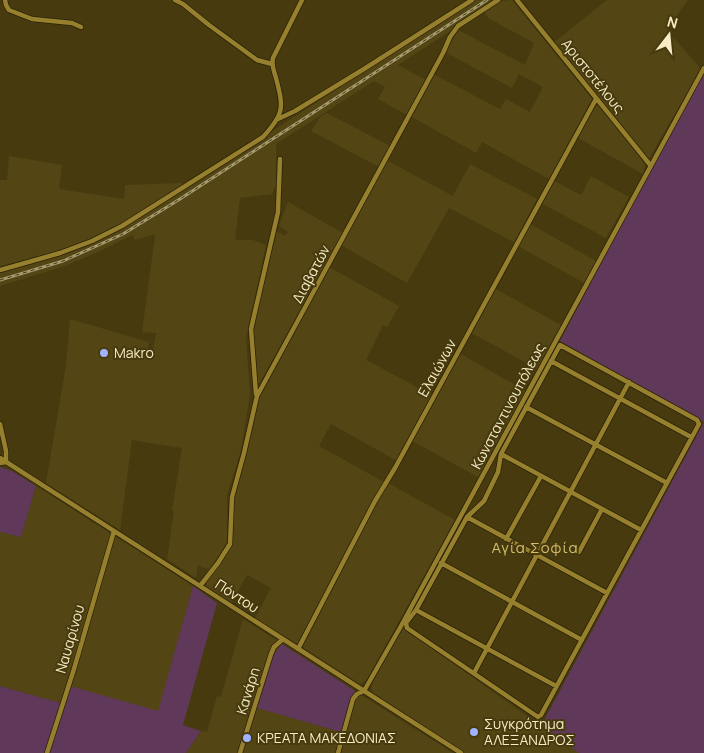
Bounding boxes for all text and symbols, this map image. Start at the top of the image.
north arrow [644,10,694,60]
text: N [665,12,680,33]
street label: Αριστοτέλους [558,35,629,117]
street label: Διαβατών [287,241,334,306]
street label: Ελαιώνων [413,336,460,400]
street label: Κωνσταντινουπόλεως [466,339,549,472]
place label: Makro [114,343,154,362]
marker: Makro [98,347,110,359]
district label: Αγία Σοφία [491,537,579,558]
street label: Πόντου [212,574,263,617]
street label: Ναυαρίνου [51,602,88,675]
street label: Κανάρη [231,665,264,717]
place label: Συγκρότημα ΑΛΕΞΑΝΔΡΟΣ [484,714,575,749]
marker: Συγκρότημα ΑΛΕΞΑΝΔΡΟΣ [468,726,480,738]
place label: ΚΡΕΑΤΑ ΜΑΚΕΔΟΝΙΑΣ [257,728,396,747]
marker: ΚΡΕΑΤΑ ΜΑΚΕΔΟΝΙΑΣ [241,732,253,744]

